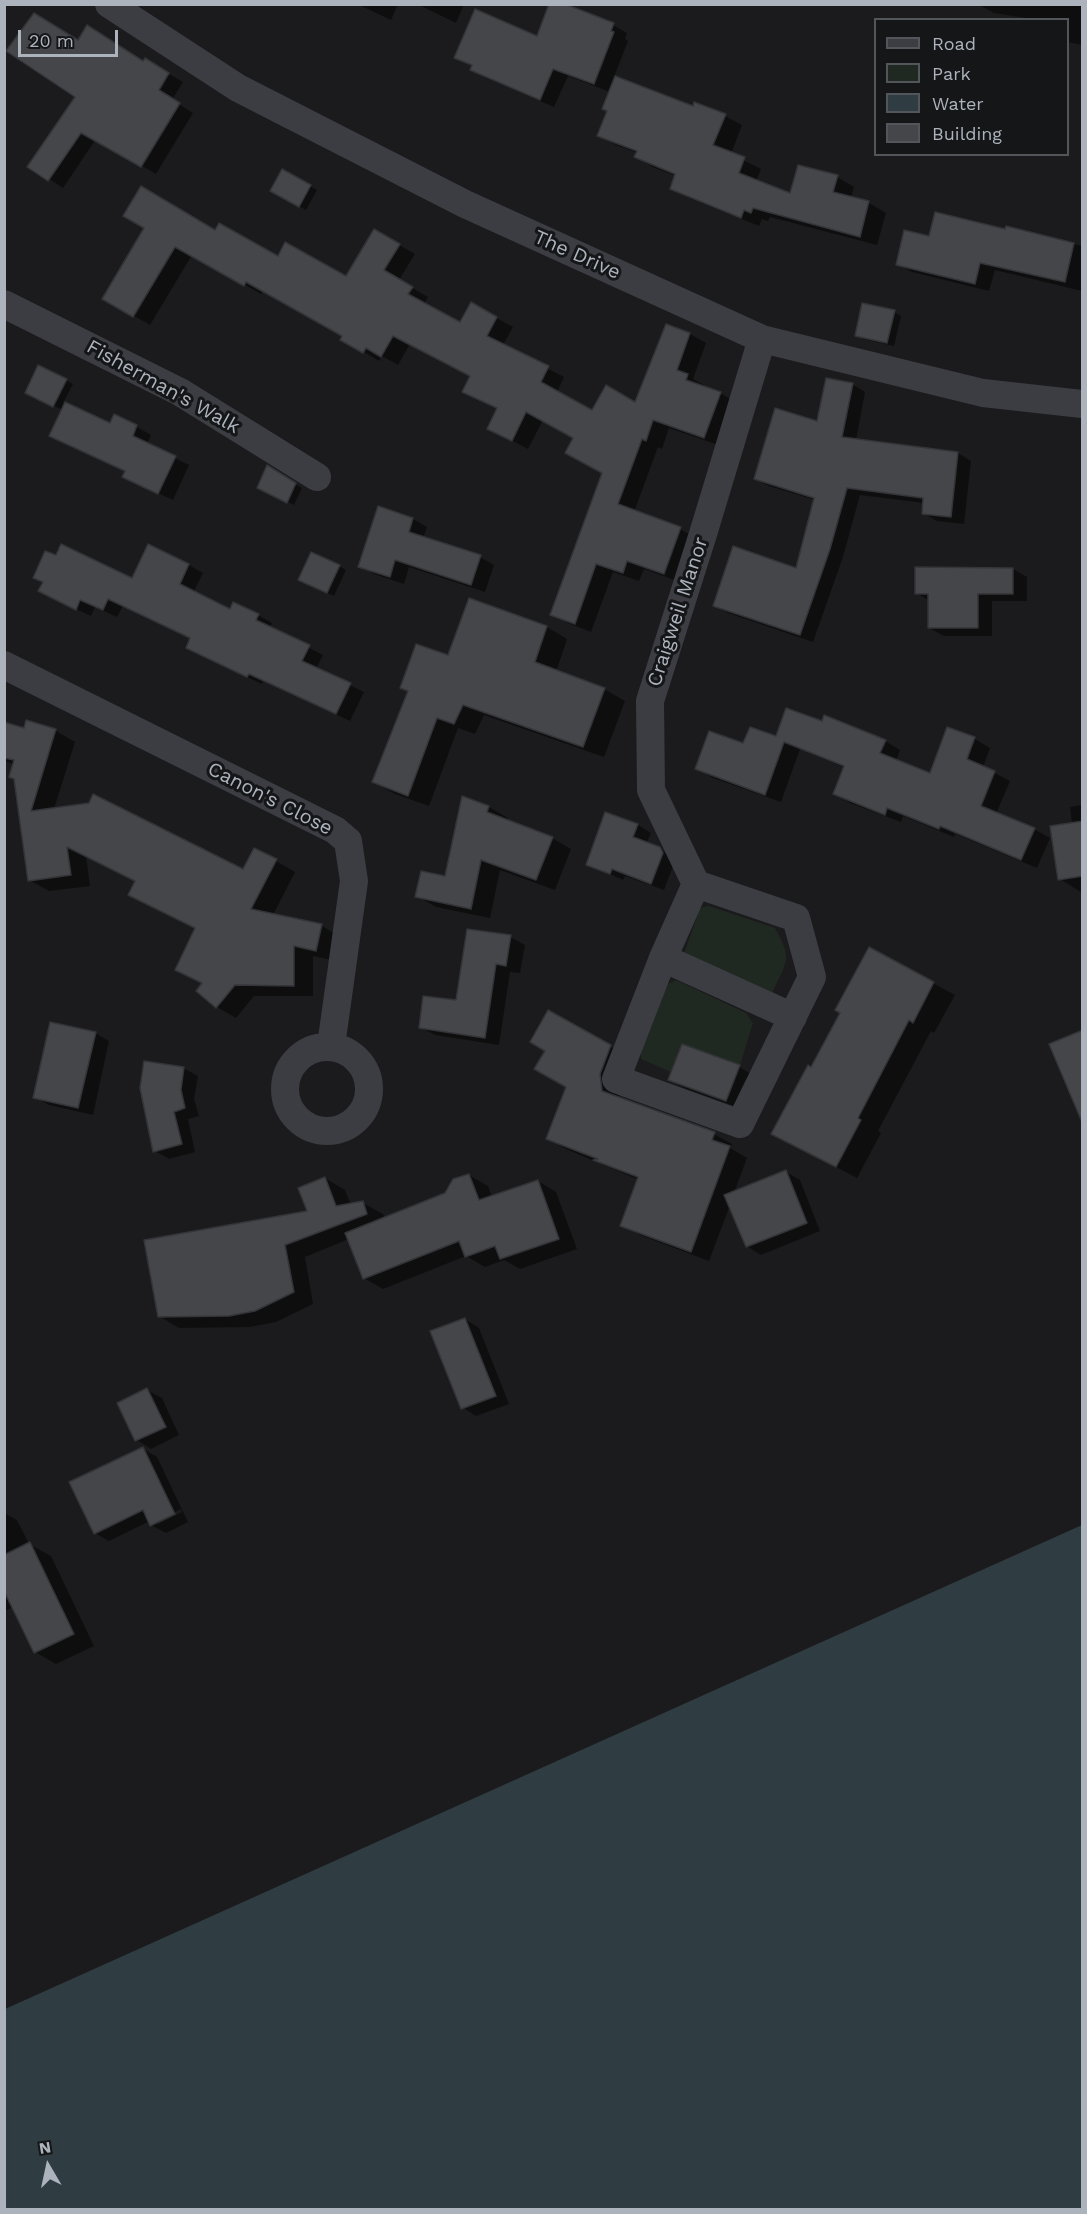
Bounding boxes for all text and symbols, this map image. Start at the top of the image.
scale bar [21,18,122,56]
legend [874,18,1069,156]
text: 20 m [29,30,74,51]
text: Road [932,33,976,54]
text: Park [932,63,971,84]
text: Water [932,93,984,114]
text: Building [932,123,1002,144]
street label: The Drive [530,225,624,285]
street label: Fisherman's Walk [82,335,244,439]
street label: Craigweil Manor [643,534,713,690]
street label: Canon's Close [204,757,336,841]
north arrow [18,2136,78,2196]
text: N [38,2137,52,2158]

